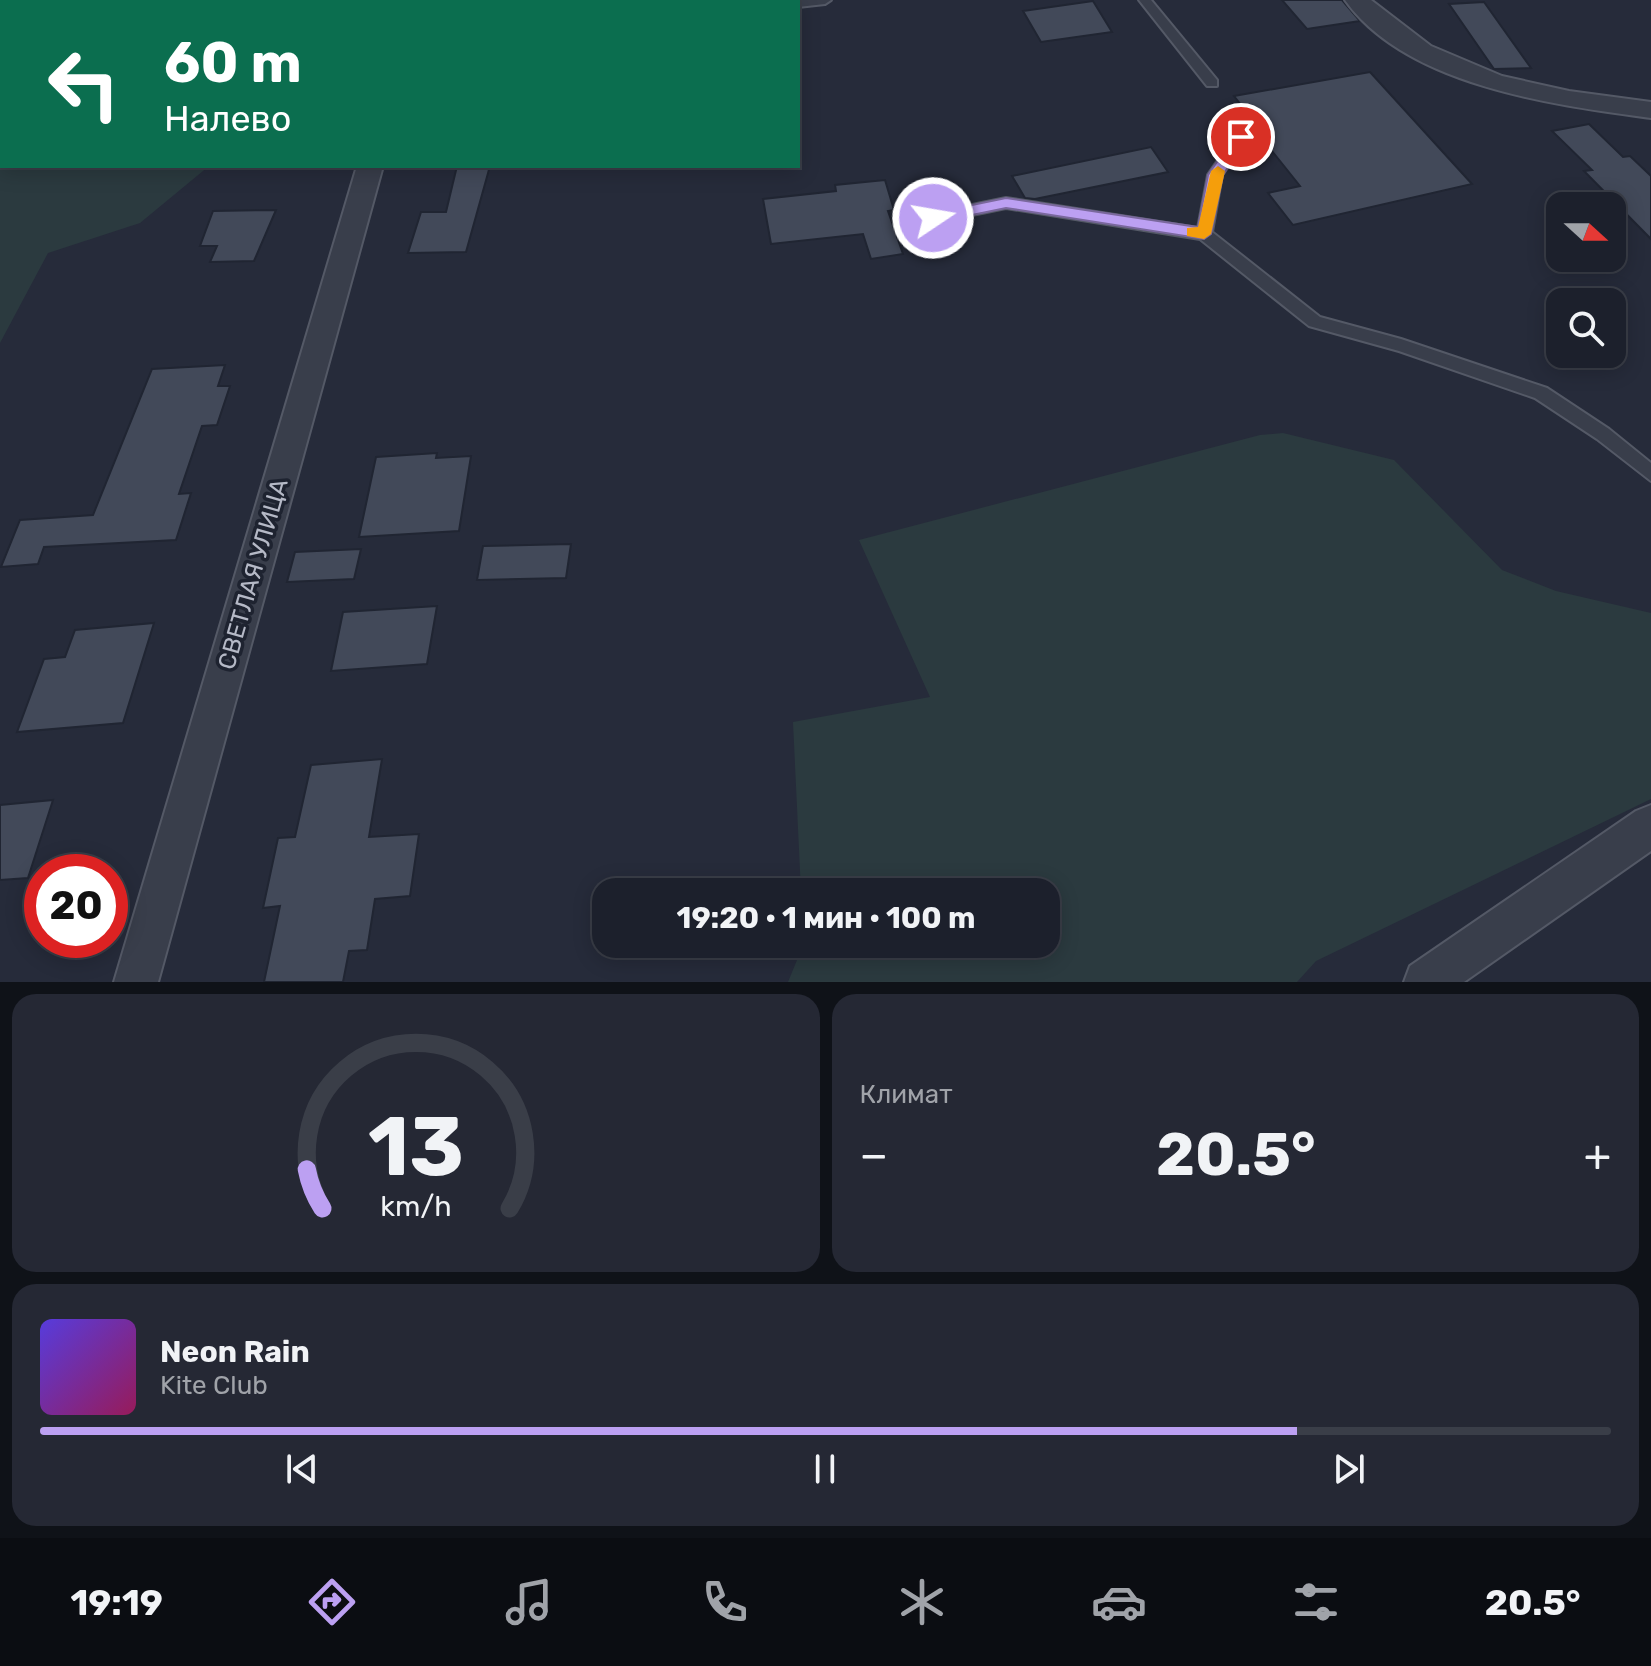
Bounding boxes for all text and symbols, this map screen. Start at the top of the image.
text: 60 m [164,30,302,96]
icon: left [32,32,136,136]
text: Налево [164,97,291,140]
pin [1207,103,1275,171]
icon: arrive [1219,115,1263,159]
position arrow [891,176,975,260]
north arrow [1546,192,1626,272]
map controls [1546,192,1626,368]
button: search [1546,288,1626,368]
street label: СВЕТЛАЯ УЛИЦА [212,475,294,673]
speed limit sign: 20 [24,854,128,958]
text: 19:20 · 1 мин · 100 m [676,900,976,936]
text: Климат [860,1079,952,1110]
text: 13 [368,1097,464,1196]
text: 20.5° [1156,1119,1316,1190]
text: − [860,1129,888,1181]
text: + [1584,1129,1611,1181]
text: km/h [380,1189,451,1223]
text: Neon Rain [160,1334,310,1370]
text: Kite Club [160,1370,268,1401]
icon: previous [280,1447,324,1491]
icon: pause [803,1447,847,1491]
icon: next [1327,1447,1371,1491]
icon: directions [304,1574,360,1630]
icon: music [501,1574,557,1630]
icon: phone [697,1574,753,1630]
icon: climate [894,1574,950,1630]
icon: car [1091,1574,1147,1630]
icon: filters [1288,1574,1344,1630]
text: 19:19 [70,1581,163,1624]
text: 20.5° [1485,1581,1581,1624]

